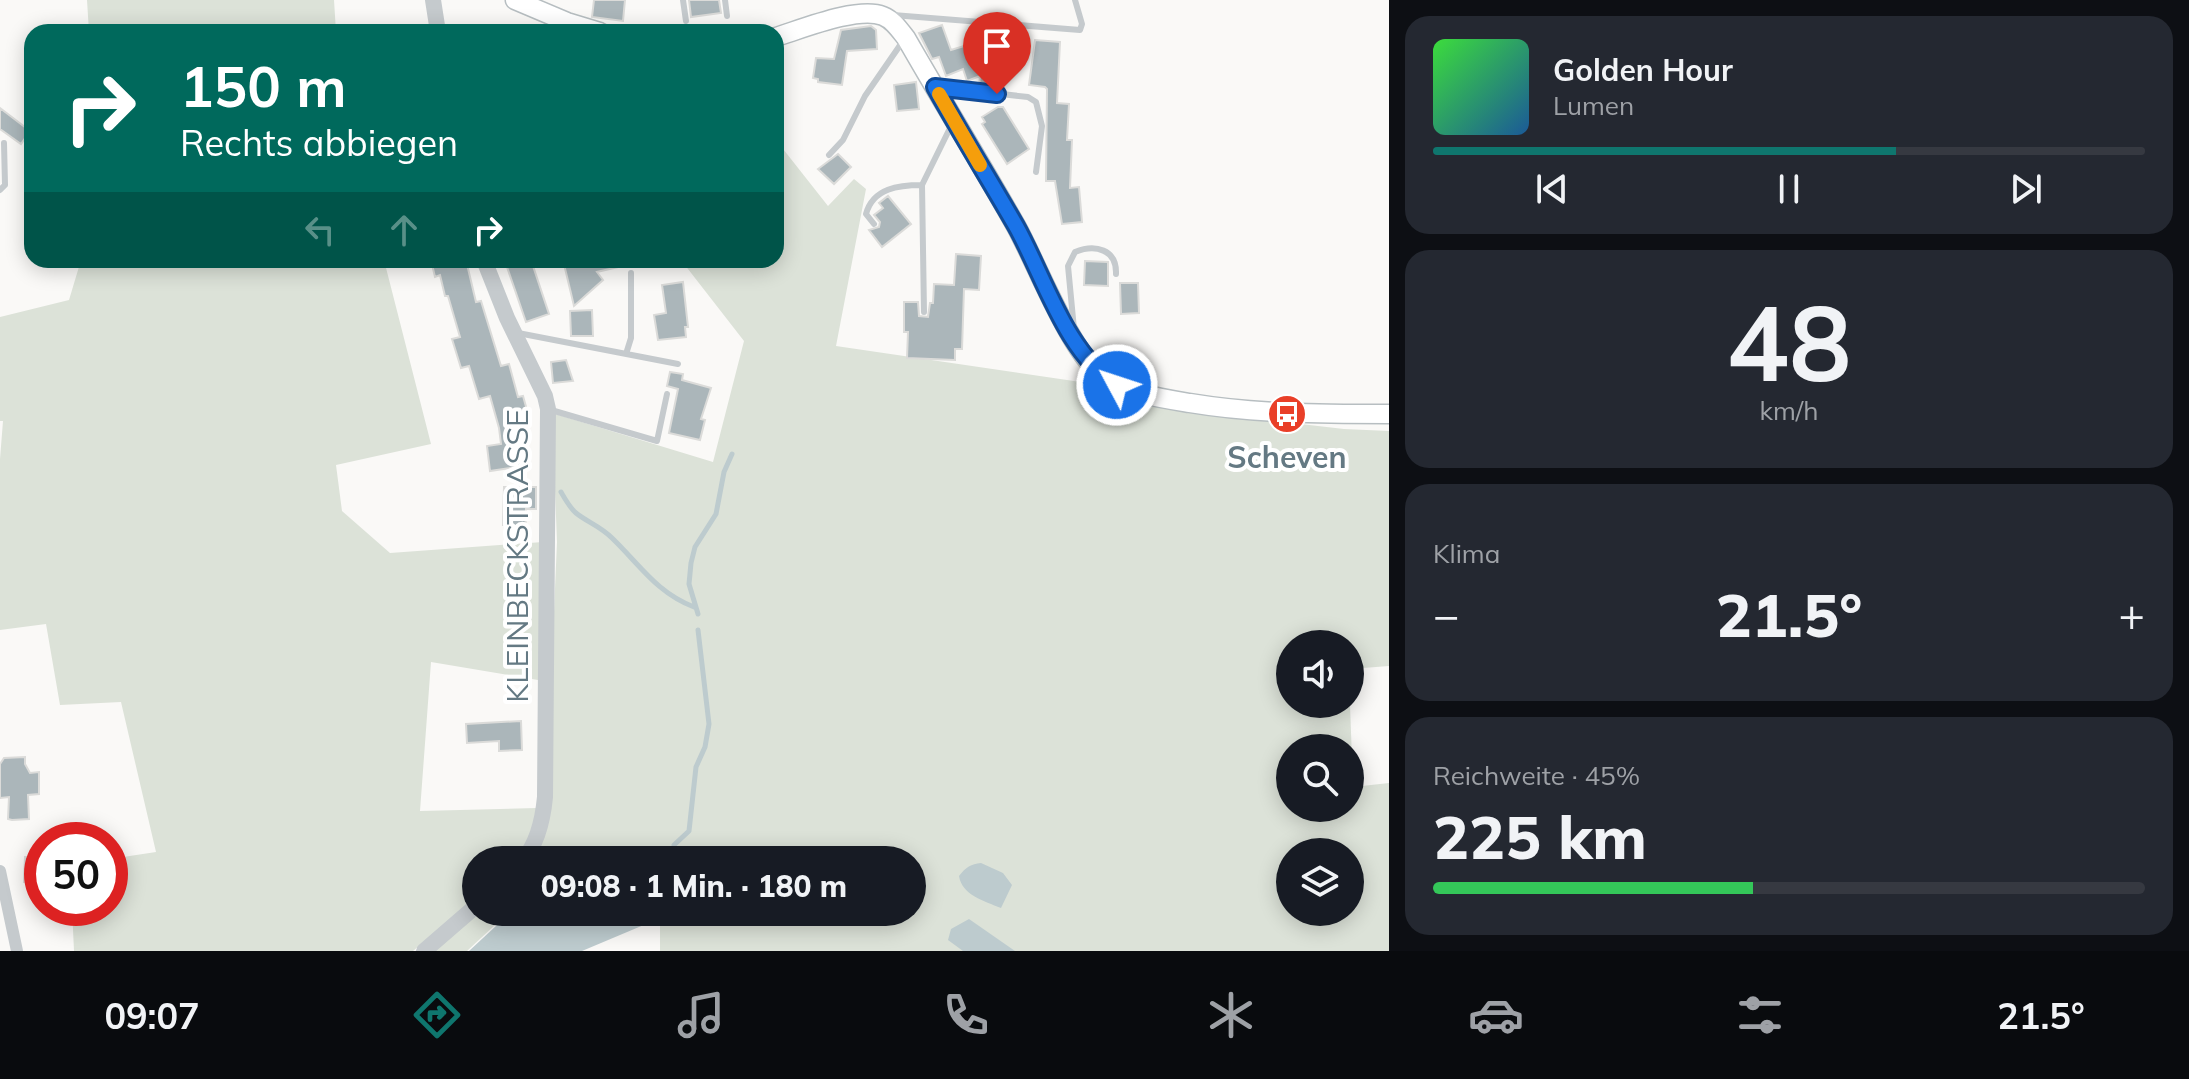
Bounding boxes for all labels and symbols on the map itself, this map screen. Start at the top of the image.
pin [963,12,1031,94]
position arrow [1075,343,1159,427]
bus stop icon: Scheven [1266,393,1308,435]
street label: KLEINBECKSTRASSE [498,409,536,703]
place label: Scheven [1227,438,1347,476]
speed limit sign: 50 [24,822,128,926]

